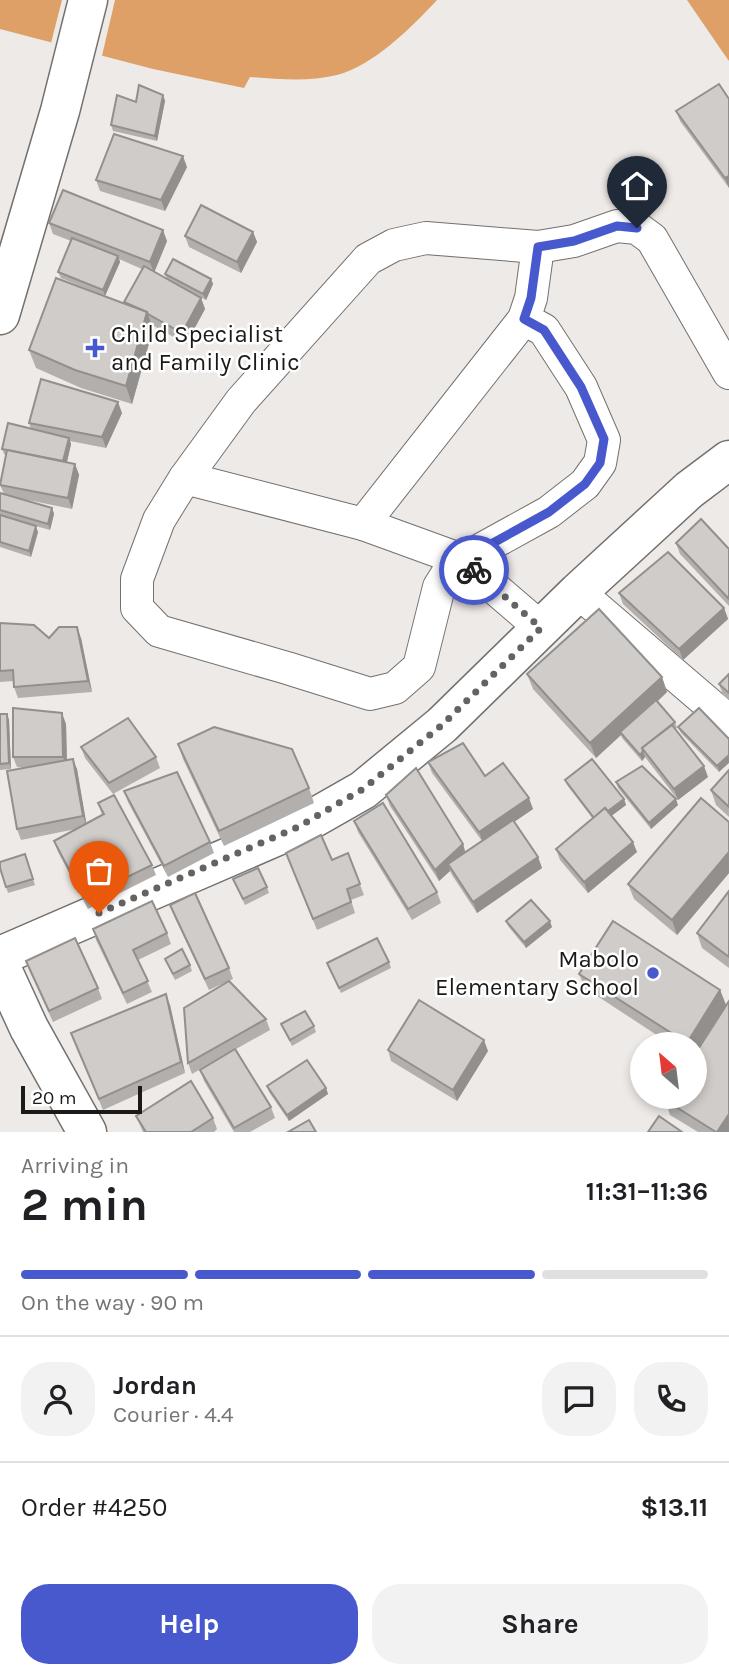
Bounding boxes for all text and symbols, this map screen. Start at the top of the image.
pin [607,156,667,228]
icon: home [618,167,656,205]
place label: Child Specialist and Family Clinic [111,320,300,376]
marker: Child Specialist and Family Clinic [85,338,105,358]
courier [439,535,509,605]
icon: bike [455,551,493,589]
pin [69,841,129,913]
icon: bag [80,852,118,890]
place label: Mabolo Elementary School [435,945,639,1001]
marker: Mabolo Elementary School [645,965,661,981]
north arrow [630,1032,707,1110]
map controls [630,1032,707,1109]
scale bar [21,1083,142,1115]
text: 20 m [32,1087,77,1109]
text: Arriving in [21,1152,129,1179]
text: 11:31–11:36 [586,1176,708,1207]
text: 2 min [21,1178,148,1232]
text: On the way · 90 m [21,1289,204,1316]
button: person [21,1362,95,1436]
button: chat [542,1362,616,1436]
button: phone [634,1362,708,1436]
text: Jordan [113,1370,197,1401]
text: Courier · 4.4 [113,1401,234,1428]
text: Order #4250 [21,1492,167,1523]
text: $13.11 [641,1492,708,1523]
button: Help [21,1584,358,1664]
button: Share [372,1584,708,1664]

